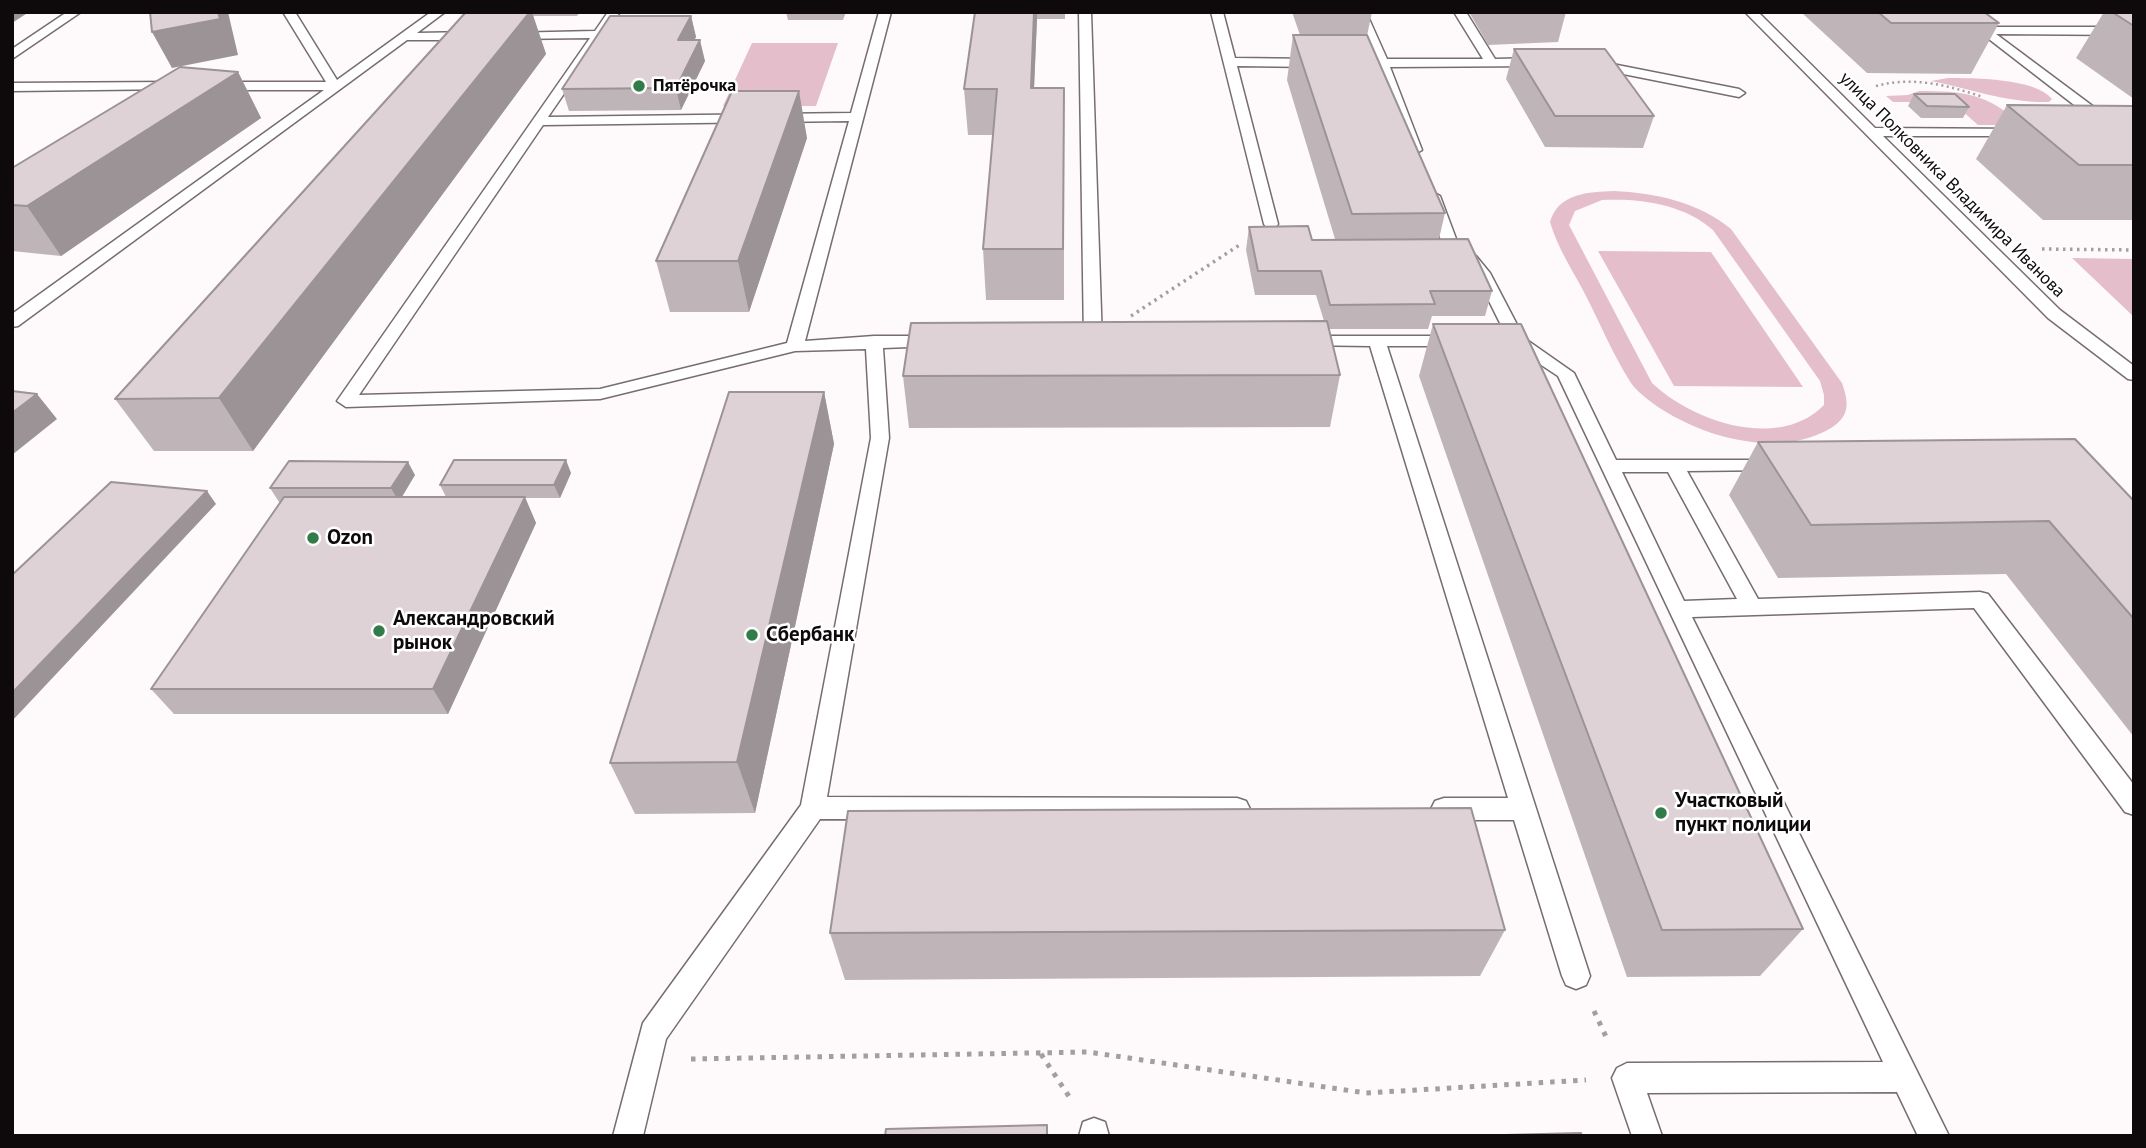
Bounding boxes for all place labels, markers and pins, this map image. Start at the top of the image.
place label: Пятёрочка [653,75,736,97]
marker: Пятёрочка [631,78,647,94]
place label: Ozon [327,525,373,551]
marker: Ozon [305,530,321,546]
place label: Александровский рынок [393,606,555,656]
place label: Сбербанк [766,622,854,648]
marker: Александровский рынок [371,623,387,639]
marker: Сбербанк [744,627,760,643]
place label: Участковый пункт полиции [1675,788,1811,838]
marker: Участковый пункт полиции [1653,805,1669,821]

